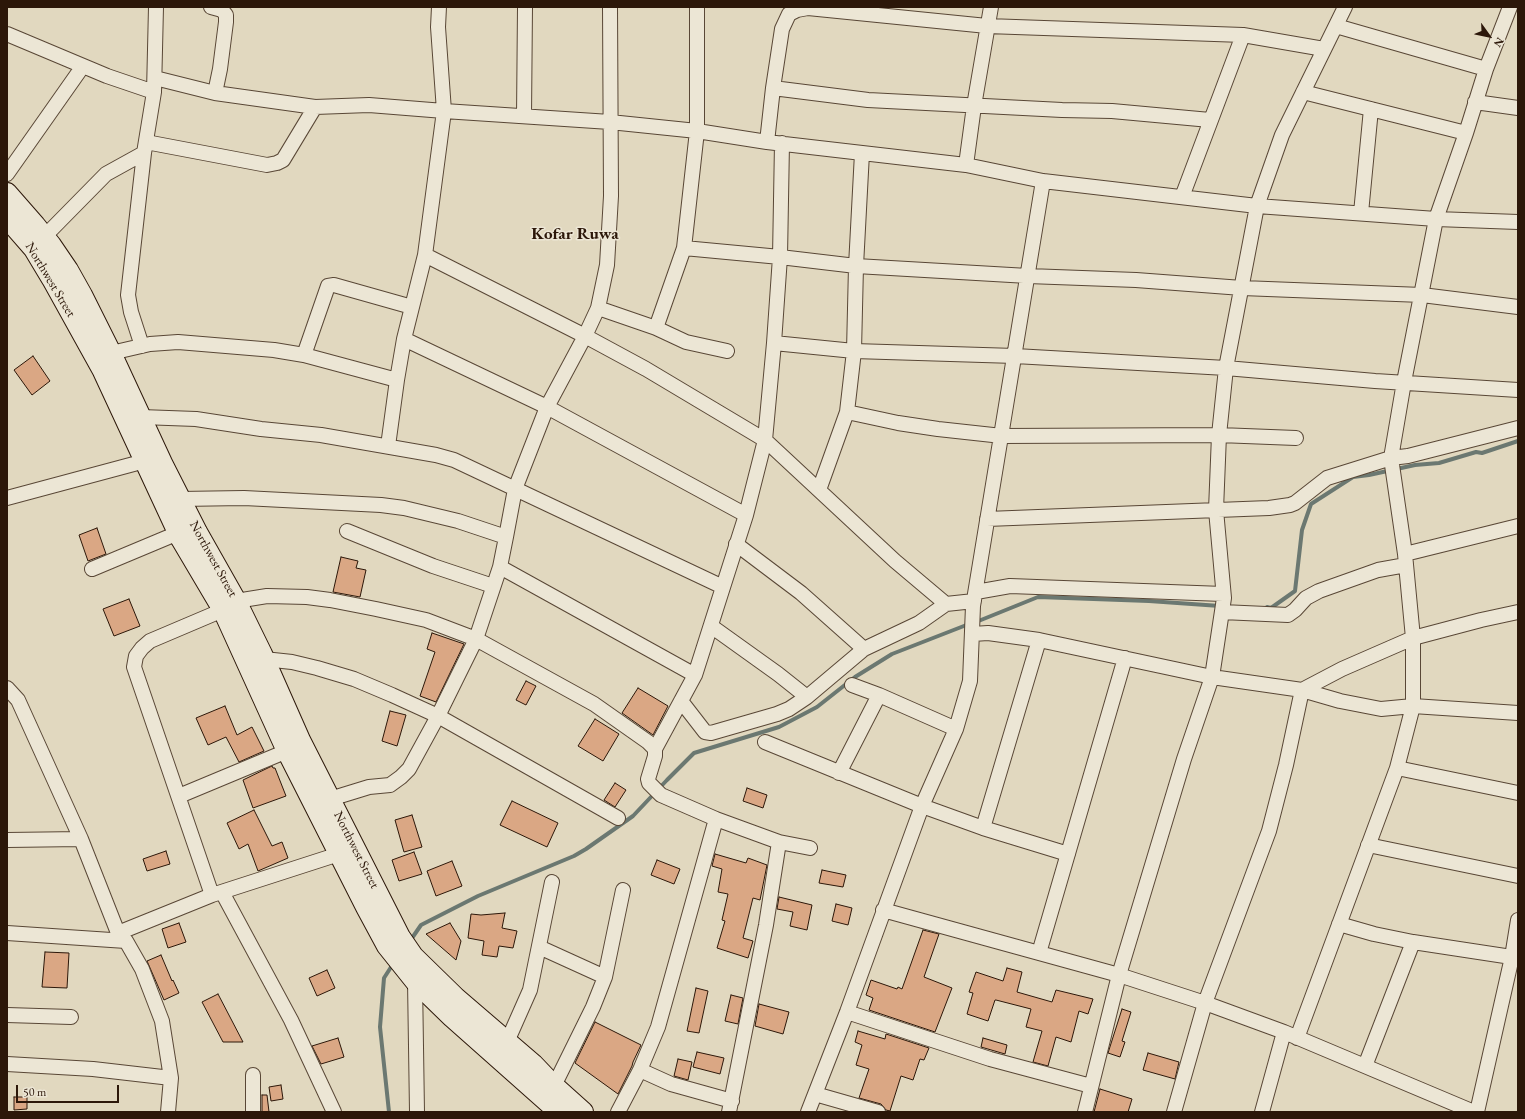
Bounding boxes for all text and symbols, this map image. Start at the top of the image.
north arrow [1469,16,1509,56]
text: N [1491,35,1507,50]
district label: Kofar Ruwa [531,224,619,244]
street label: Northwest Street [22,240,78,320]
street label: Northwest Street [186,518,240,600]
street label: Northwest Street [330,809,382,891]
scale bar [18,1077,121,1103]
text: 50 m [23,1084,46,1100]

